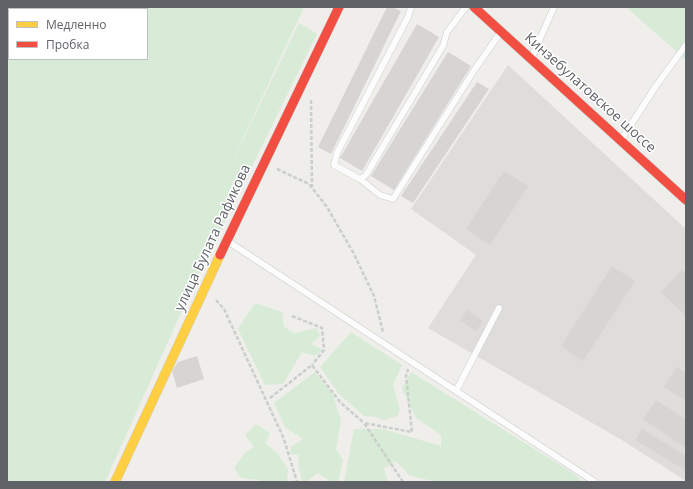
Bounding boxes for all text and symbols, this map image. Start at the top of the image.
legend [8,8,148,60]
text: Медленно [46,16,106,33]
street label: Кинзебулатовское шоссе [521,30,659,156]
text: Пробка [46,36,89,53]
street label: улица Булата Рафикова [172,162,254,314]

